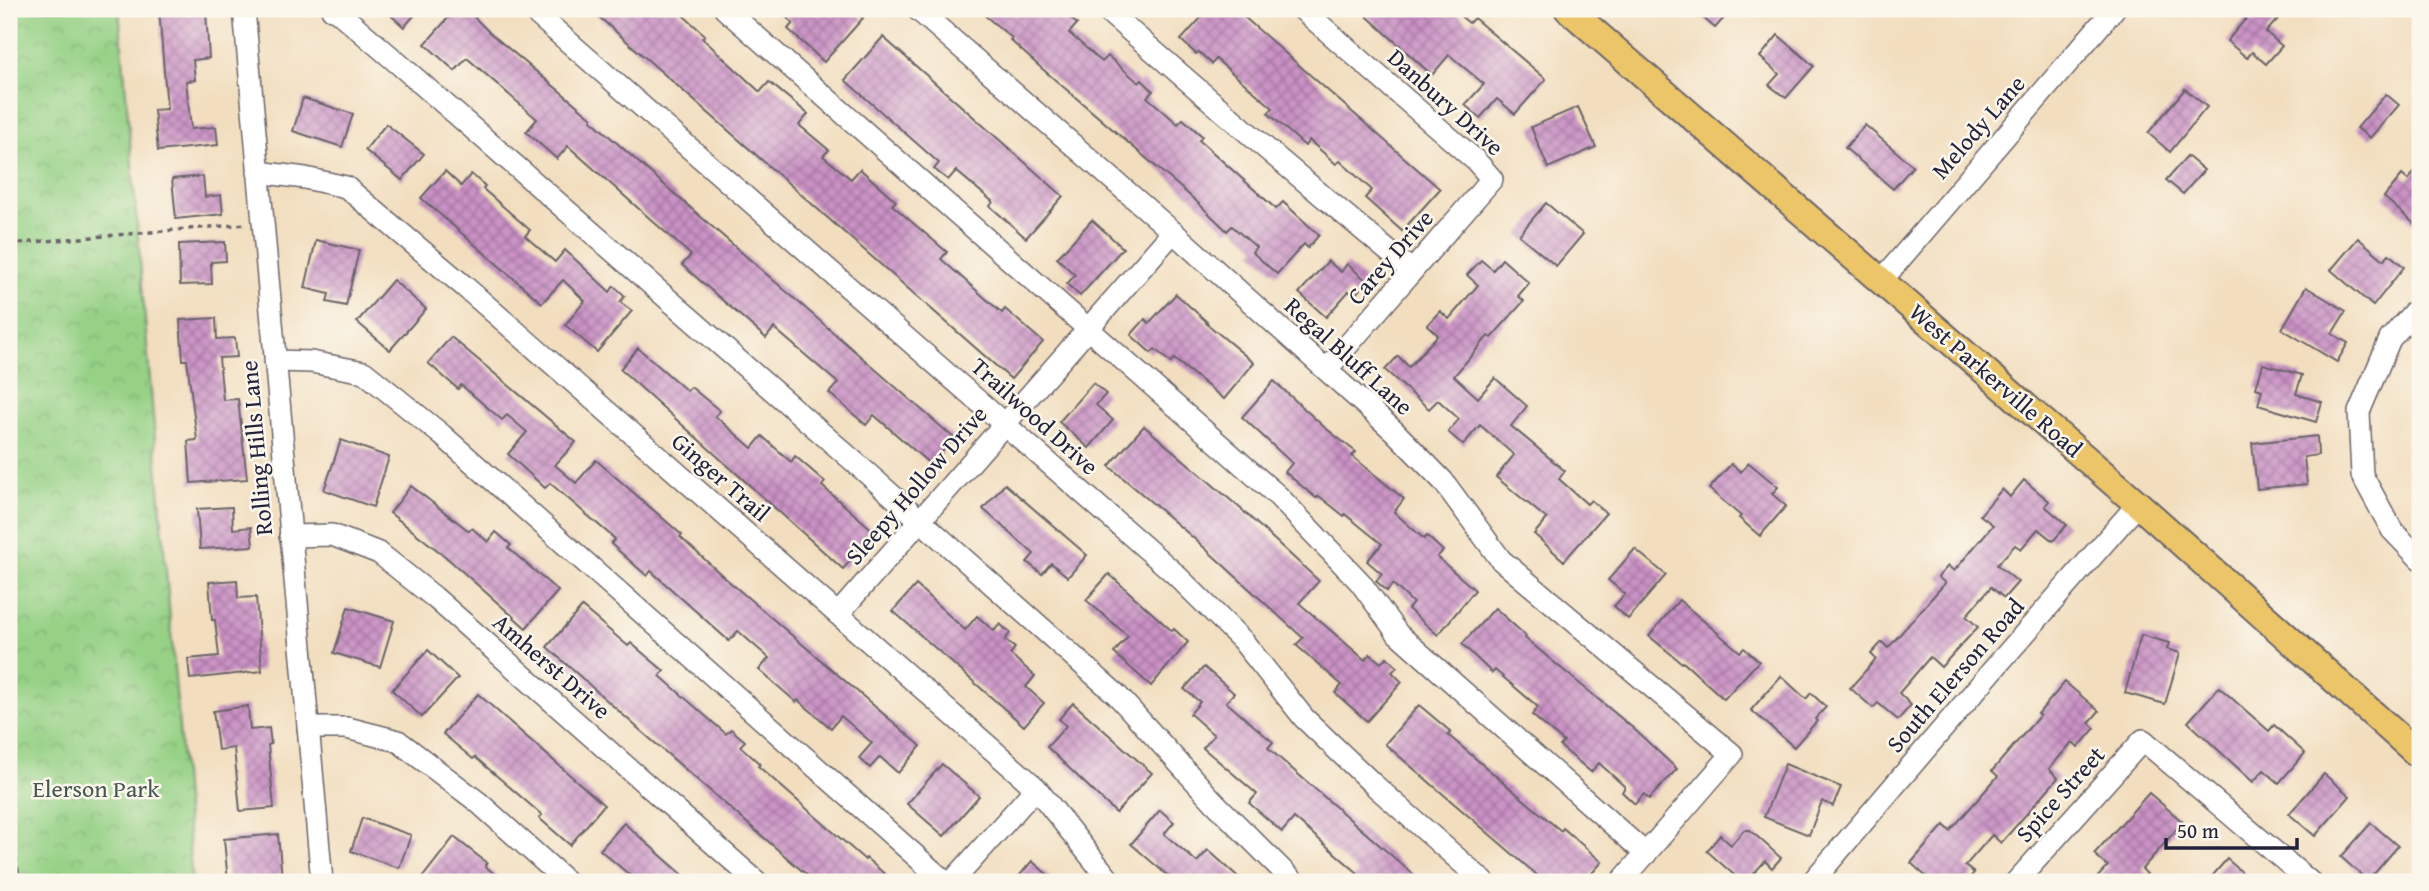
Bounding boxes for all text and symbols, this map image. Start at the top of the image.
street label: Danbury Drive [1380,40,1512,164]
street label: Melody Lane [1923,67,2033,187]
street label: Carey Drive [1339,202,1441,312]
street label: Regal Bluff Lane [1277,289,1421,423]
street label: West Parkerville Road [1902,295,2091,465]
street label: Trailwood Drive [963,349,1107,483]
street label: Rolling Hills Lane [231,359,281,537]
street label: Sleepy Hollow Drive [837,398,995,572]
street label: Ginger Trail [664,424,778,530]
street label: South Elerson Road [1878,590,2032,760]
street label: Amherst Drive [485,605,619,727]
street label: Spice Street [2007,738,2113,850]
park label: Elerson Park [33,771,160,806]
scale bar [2166,807,2298,851]
text: 50 m [2177,815,2219,846]

